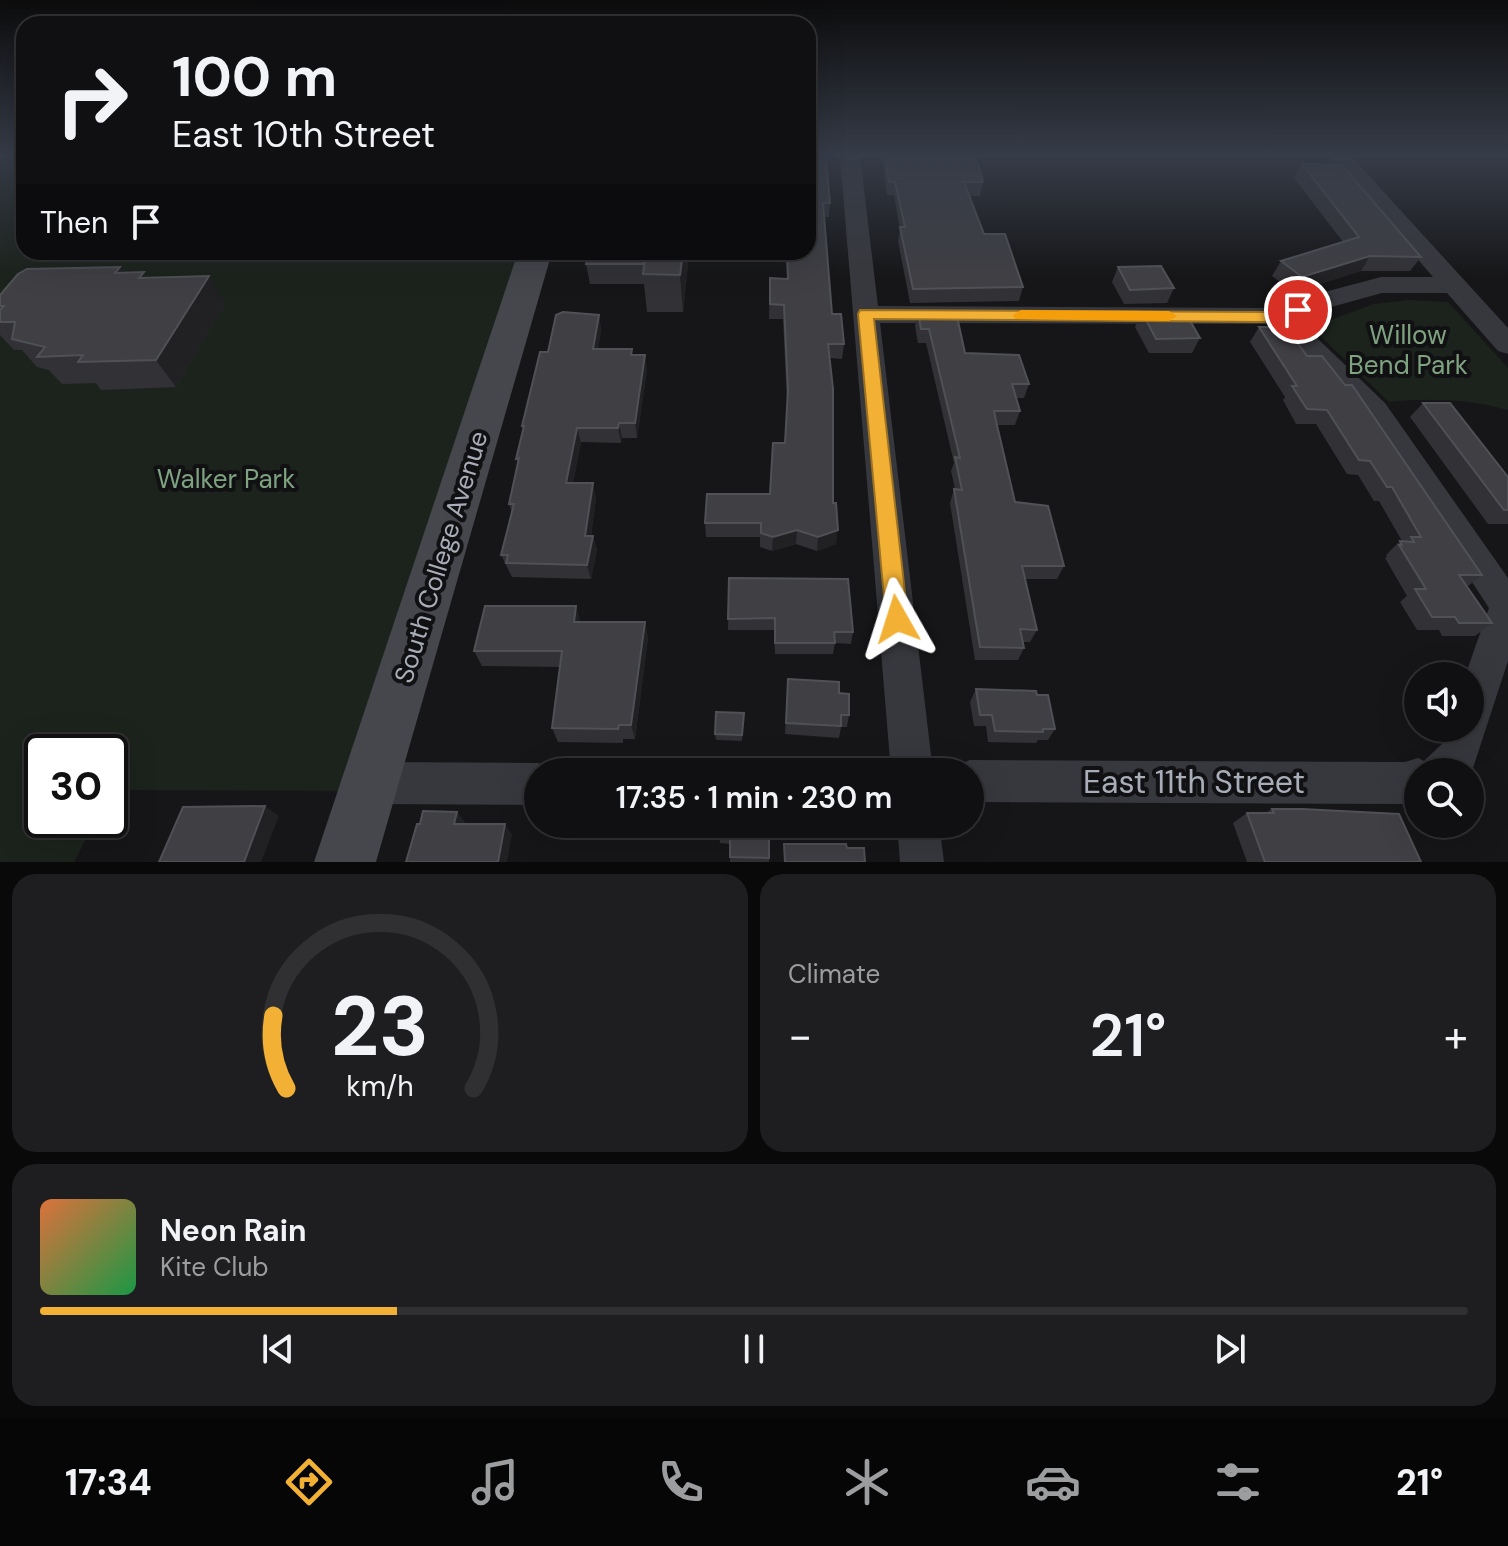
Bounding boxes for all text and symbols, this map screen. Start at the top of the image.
text: 100 m [172,40,337,113]
icon: right [40,48,144,152]
text: East 10th Street [172,111,435,158]
icon: arrive [124,200,168,244]
text: Then [40,203,108,242]
pin [1264,276,1332,344]
icon: arrive [1276,288,1320,332]
park label: Willow Bend Park [1348,318,1468,382]
street label: South College Avenue [386,427,496,687]
park label: Walker Park [157,462,295,496]
position arrow [855,577,939,661]
map controls [1404,662,1484,838]
button: sound [1404,662,1484,742]
speed limit sign: 30 [24,734,128,838]
button: search [1404,758,1484,838]
street label: East 11th Street [1083,761,1305,803]
text: 17:35 · 1 min · 230 m [616,778,892,817]
text: Climate [788,957,880,991]
text: 23 [331,972,429,1081]
text: 21° [1090,996,1166,1075]
text: − [788,1007,812,1065]
text: + [1444,1007,1468,1065]
text: km/h [346,1068,414,1105]
text: Neon Rain [160,1211,306,1250]
text: Kite Club [160,1250,269,1284]
icon: previous [256,1327,300,1371]
icon: pause [732,1327,776,1371]
icon: next [1208,1327,1252,1371]
icon: directions [281,1454,337,1510]
icon: music [467,1454,523,1510]
icon: phone [653,1454,709,1510]
icon: climate [839,1454,895,1510]
icon: car [1025,1454,1081,1510]
icon: filters [1210,1454,1266,1510]
text: 17:34 [65,1459,152,1506]
text: 21° [1396,1459,1443,1506]

